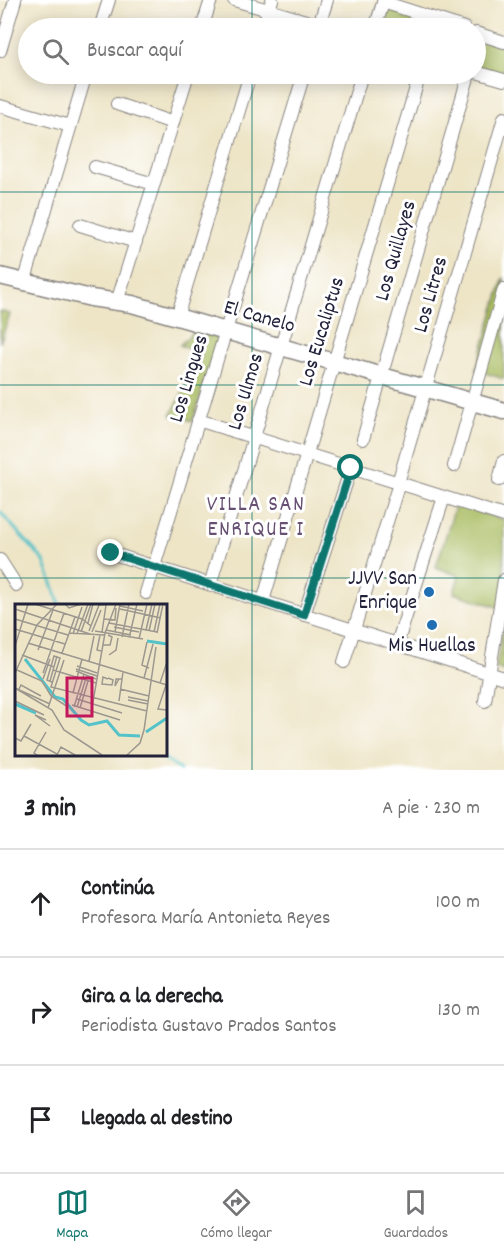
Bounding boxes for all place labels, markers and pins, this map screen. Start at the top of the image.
place label: JJVV San Enrique [348,565,417,619]
marker: JJVV San Enrique [422,585,436,599]
marker: Mis Huellas [425,618,439,632]
place label: Mis Huellas [388,632,476,662]

